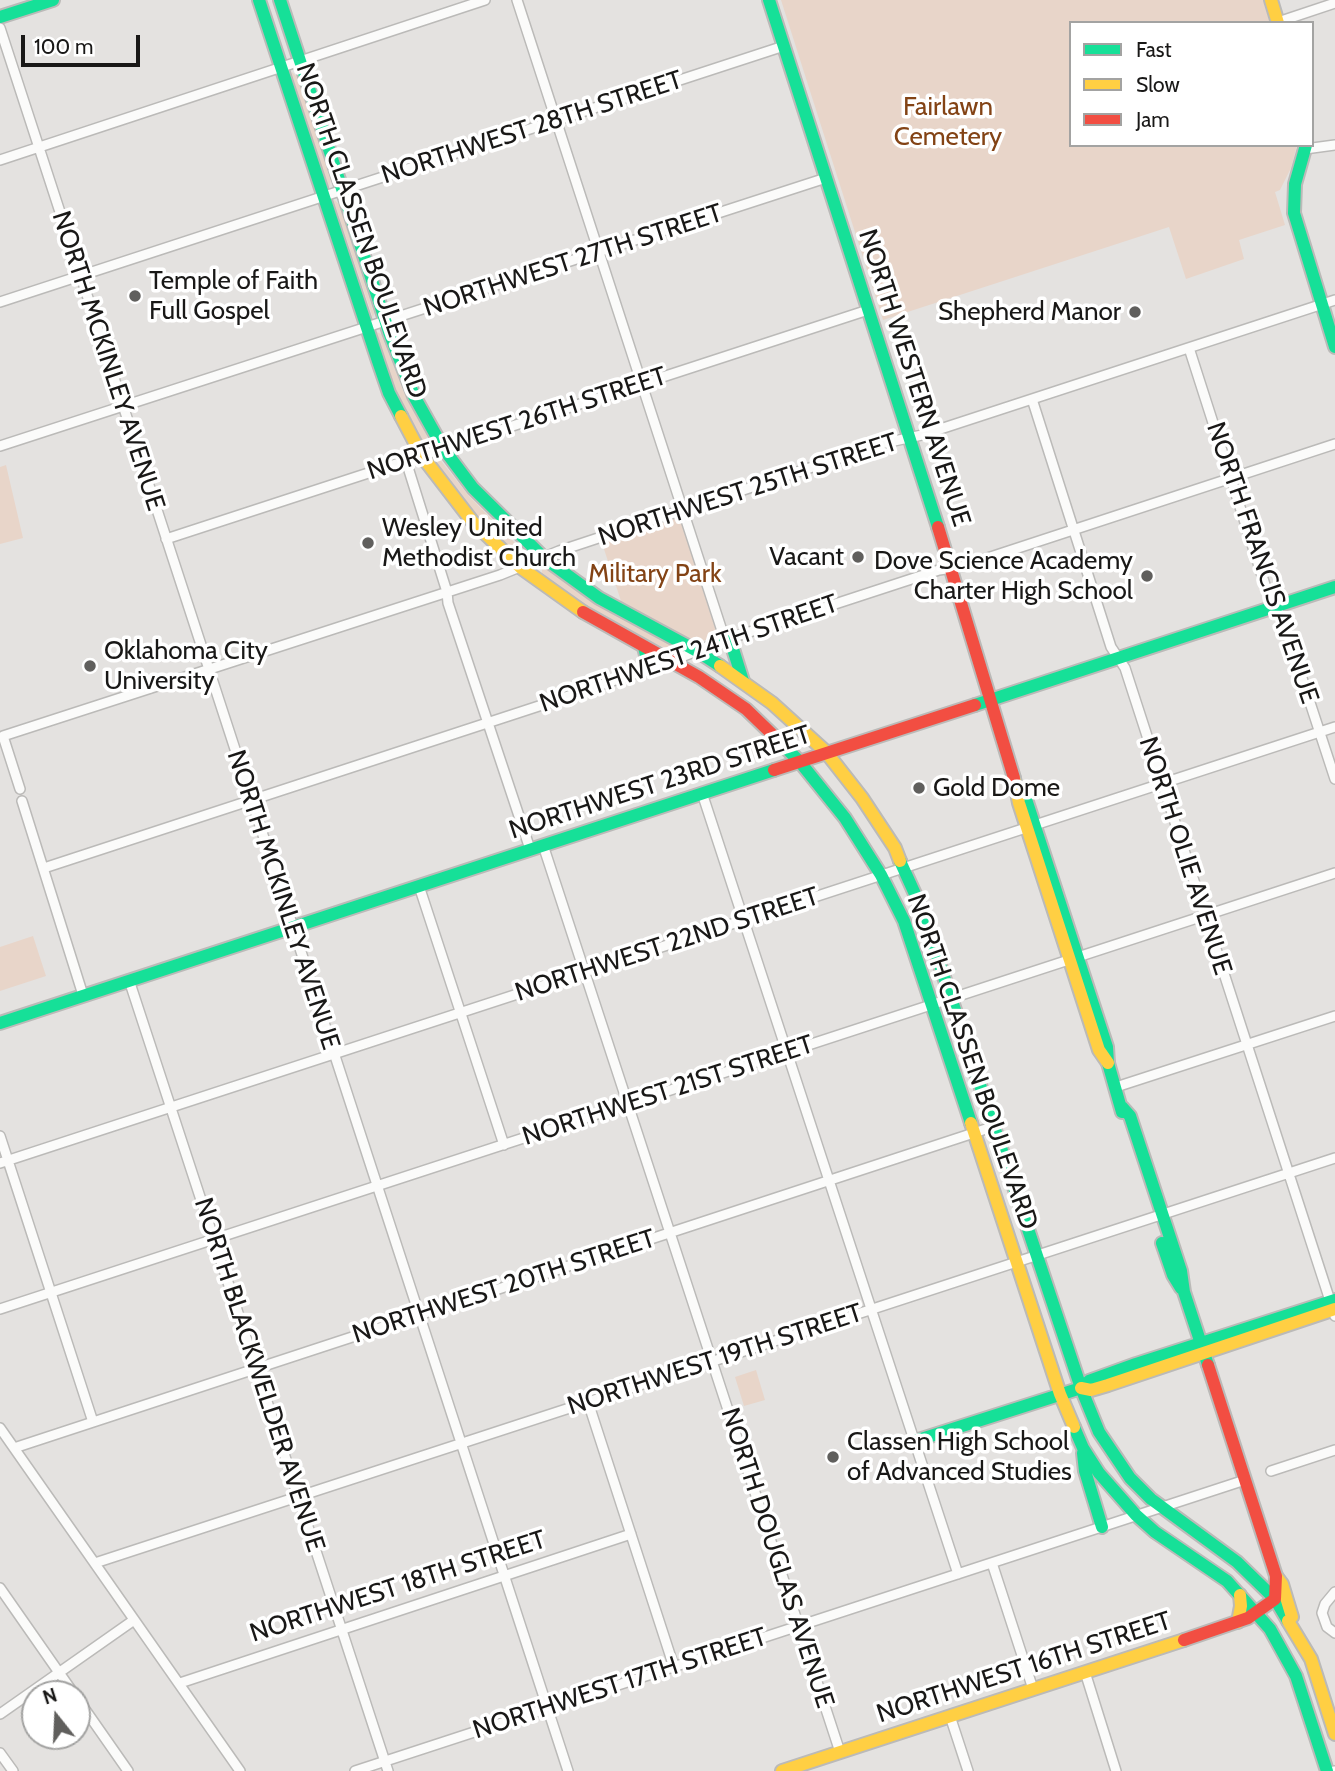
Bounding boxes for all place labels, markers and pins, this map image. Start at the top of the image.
place label: Temple of Faith Full Gospel [149,265,318,326]
marker: Temple of Faith Full Gospel [127,288,143,304]
place label: Shepherd Manor [938,296,1121,328]
marker: Shepherd Manor [1127,304,1143,320]
place label: Wesley United Methodist Church [382,512,576,574]
marker: Wesley United Methodist Church [360,535,376,551]
place label: Vacant [769,541,844,573]
place label: Dove Science Academy Charter High School [874,545,1133,606]
marker: Vacant [850,549,866,565]
marker: Dove Science Academy Charter High School [1139,568,1155,584]
place label: Oklahoma City University [104,635,268,696]
marker: Oklahoma City University [82,658,98,674]
place label: Gold Dome [933,772,1060,804]
marker: Gold Dome [911,780,927,796]
place label: Classen High School of Advanced Studies [847,1426,1072,1488]
marker: Classen High School of Advanced Studies [825,1449,841,1465]

